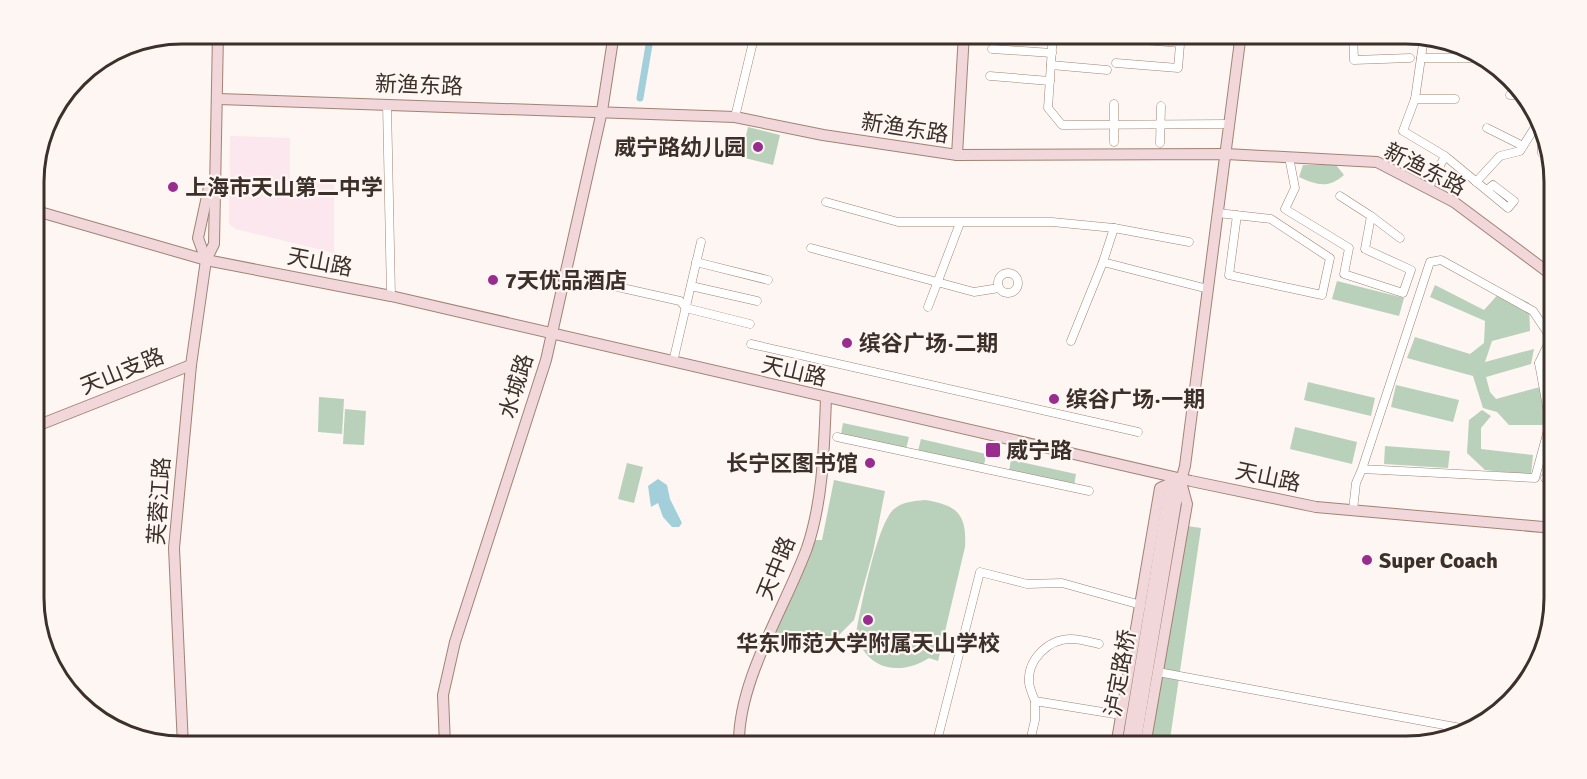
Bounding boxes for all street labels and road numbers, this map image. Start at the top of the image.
street label: 新渔东路 [375,70,463,100]
street label: 新渔东路 [859,108,951,148]
street label: 新渔东路 [1380,137,1470,201]
street label: 天山路 [285,242,355,282]
street label: 天山支路 [76,342,168,400]
street label: 水城路 [493,350,539,422]
street label: 天山路 [759,350,829,392]
street label: 芙蓉江路 [142,456,176,546]
street label: 天山路 [1233,457,1303,497]
street label: 天中路 [751,532,801,604]
street label: 泸定路桥 [1099,627,1141,719]

